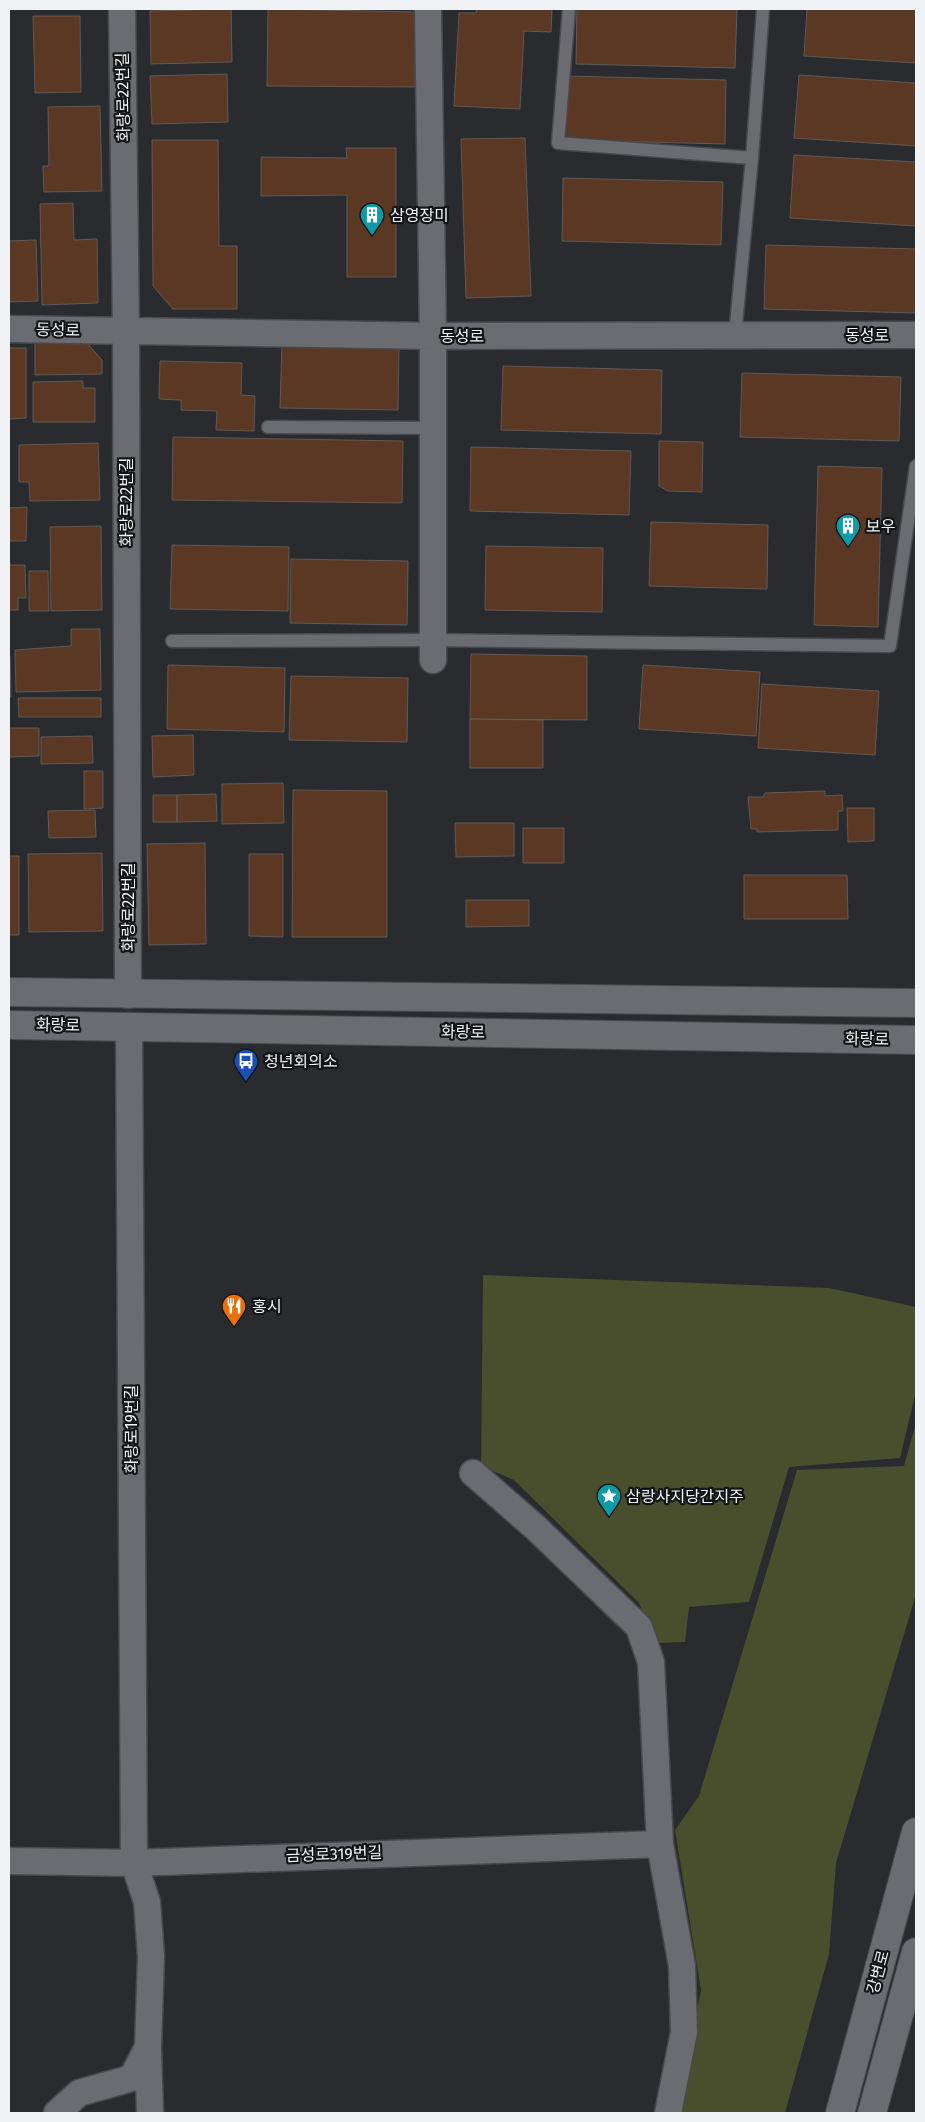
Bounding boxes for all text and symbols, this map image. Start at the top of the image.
street label: 화랑로22번길 [113,52,133,142]
building icon: 삼영장미 [359,202,385,236]
place label: 삼영장미 [390,206,449,225]
street label: 동성로 [36,320,81,340]
street label: 동성로 [845,326,889,345]
street label: 동성로 [440,327,484,346]
street label: 화랑로22번길 [117,457,136,547]
building icon: 보우 [835,513,861,547]
place label: 보우 [866,517,895,536]
street label: 화랑로22번길 [119,862,138,952]
street label: 화랑로 [36,1015,81,1035]
street label: 화랑로 [441,1022,486,1042]
street label: 화랑로 [845,1029,890,1049]
bus stop icon: 청년회의소 [233,1048,259,1082]
place label: 청년회의소 [264,1052,338,1071]
restaurant icon: 홍시 [221,1293,247,1327]
place label: 홍시 [252,1297,281,1316]
street label: 화랑로19번길 [122,1385,141,1473]
place icon: 삼랑사지당간지주 [596,1483,622,1517]
place label: 삼랑사지당간지주 [626,1487,744,1506]
street label: 금성로319번길 [285,1843,383,1865]
street label: 강변로 [863,1948,893,1996]

